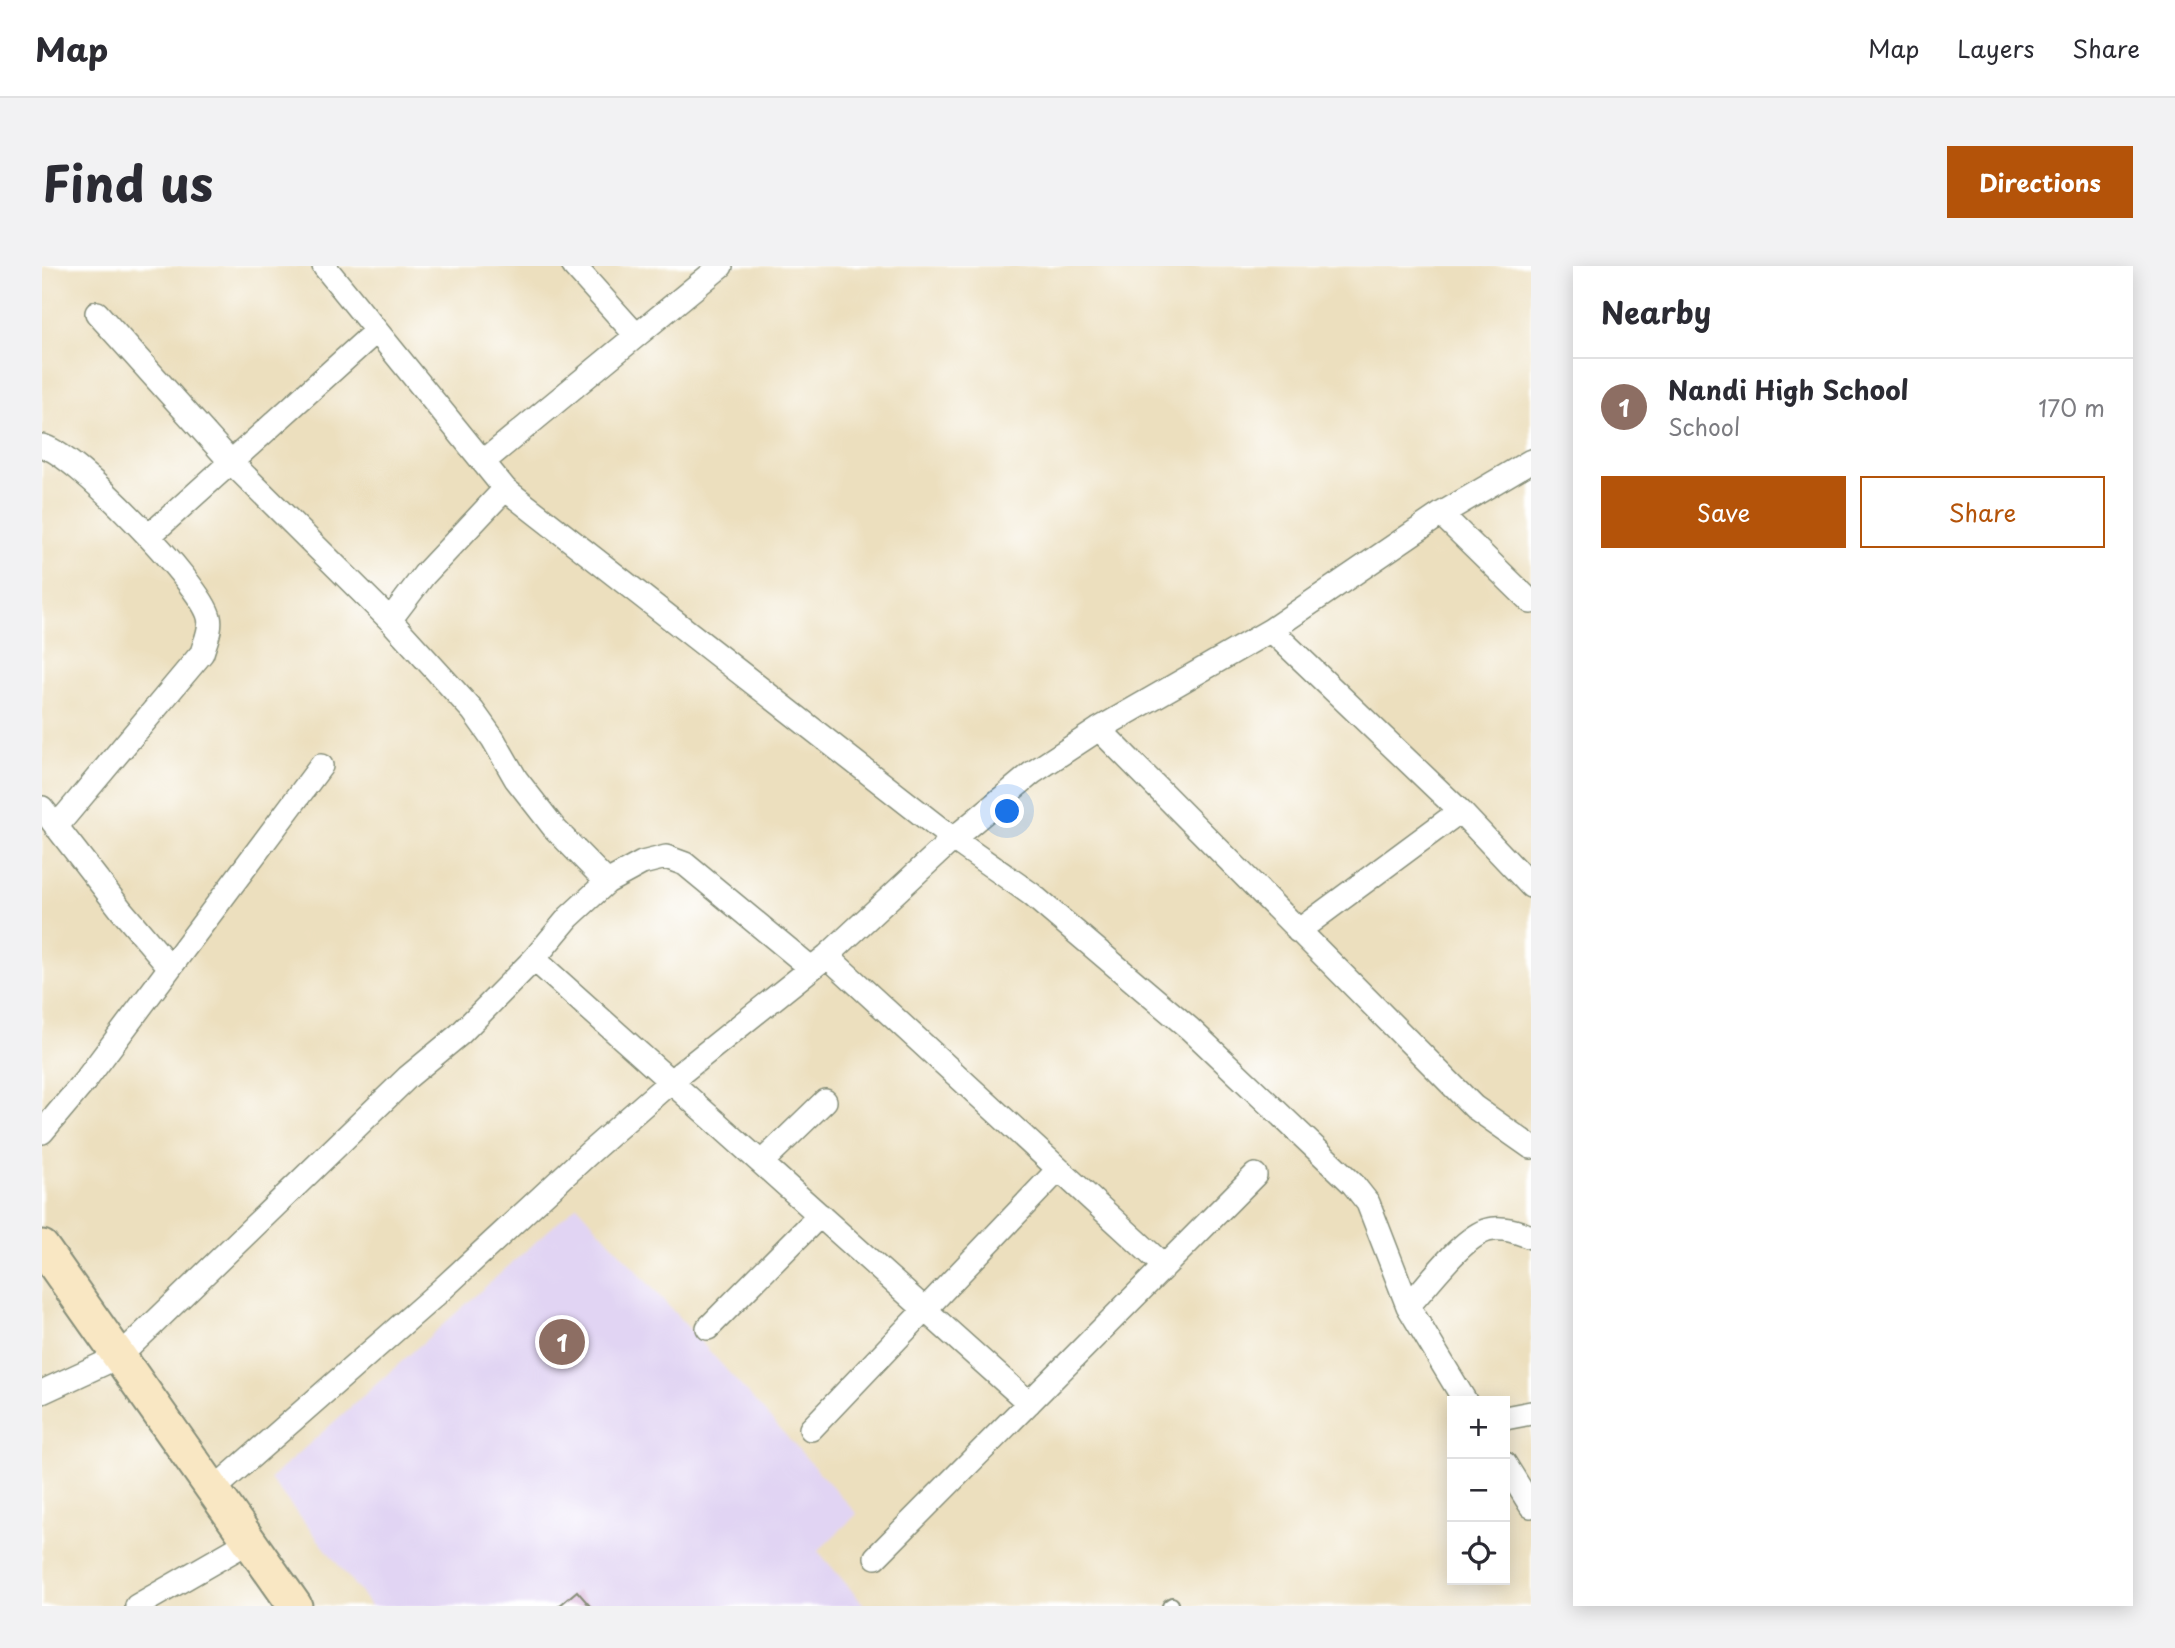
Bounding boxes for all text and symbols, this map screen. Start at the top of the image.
text: Map [35,23,108,73]
text: Map [1868,30,1919,66]
text: Layers [1957,30,2034,66]
text: Share [2072,30,2140,66]
text: Find us [42,145,213,219]
button: Directions [1947,146,2133,218]
text: Nearby [1601,289,1711,334]
text: Nandi High School [1668,370,1909,409]
text: 1 [1619,390,1630,425]
text: 170 m [2038,390,2105,425]
text: School [1668,409,1740,444]
button: Save [1601,476,1846,548]
button: Share [1860,476,2105,548]
your location [990,794,1024,828]
pin: 1 [539,1316,585,1368]
map controls [1447,1396,1510,1585]
button: + [1447,1396,1510,1459]
button: − [1447,1459,1510,1522]
button: locate [1447,1522,1510,1585]

